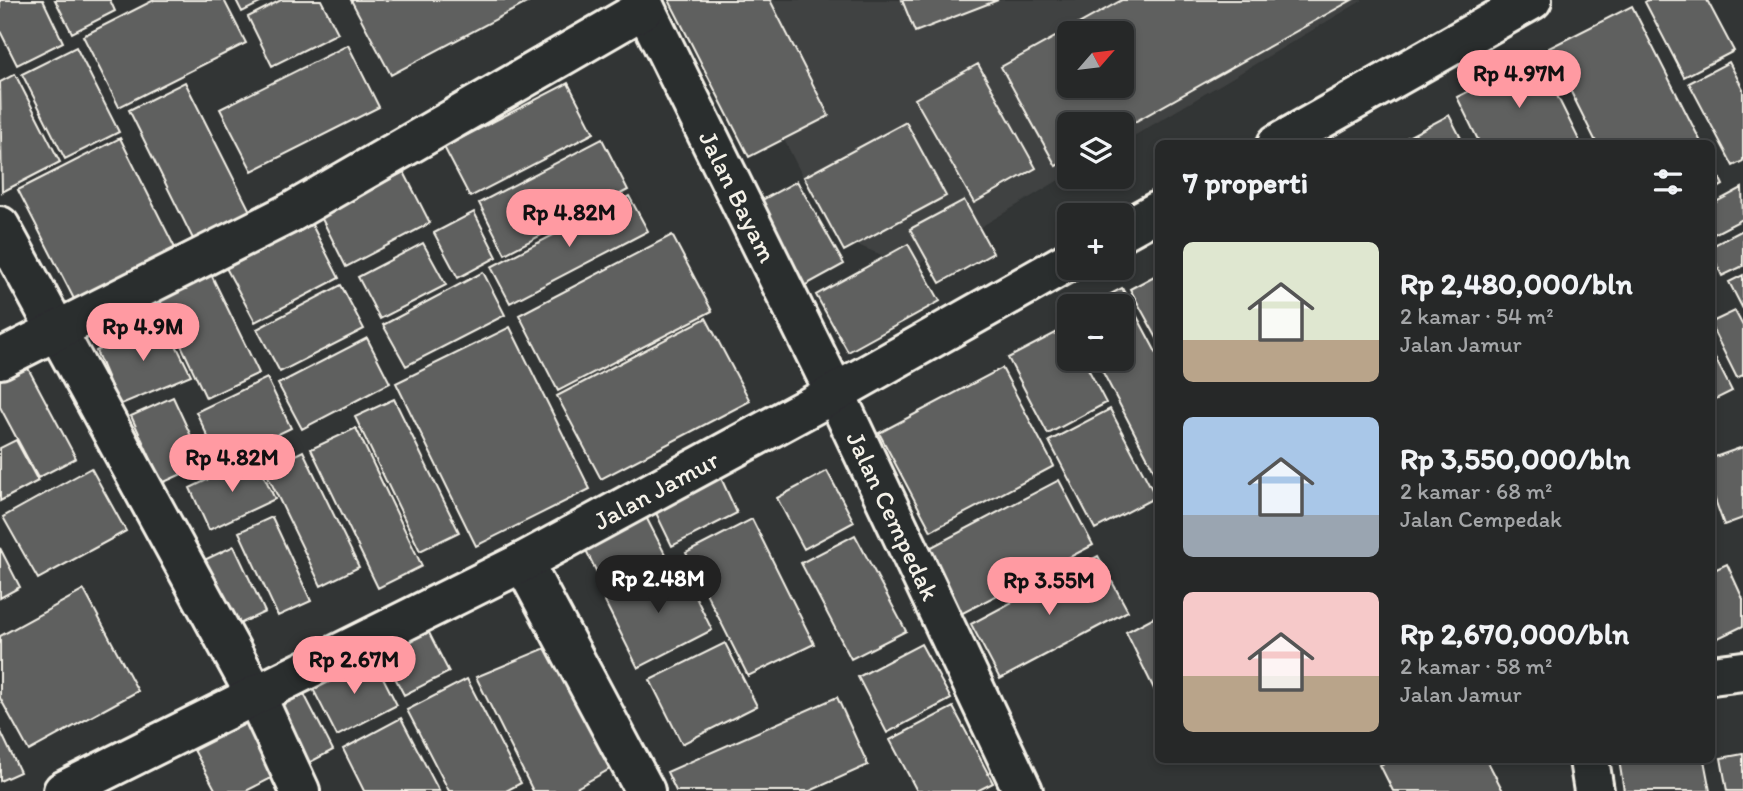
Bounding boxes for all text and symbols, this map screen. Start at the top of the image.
north arrow [1057,21,1134,98]
map controls [1057,21,1134,371]
pin: Rp 4.97M [1447,50,1591,110]
text: Rp 4.97M [1473,59,1565,87]
button: layers [1057,112,1134,189]
street label: Jalan Bayam [692,125,784,268]
icon: filters [1649,163,1687,201]
text: 7 properti [1183,164,1308,201]
pin: Rp 4.82M [497,190,641,249]
text: Rp 4.82M [522,198,616,226]
button: + [1057,203,1134,280]
text: Rp 2,480,000/bln [1400,265,1633,302]
icon: home [1239,270,1323,354]
button: − [1057,294,1134,371]
text: 2 kamar · 54 m² [1400,302,1554,330]
pin: Rp 4.9M [78,304,208,363]
text: Rp 4.9M [102,312,184,340]
text: Jalan Jamur [1400,330,1522,358]
street label: Jalan Cempedak [839,426,947,606]
pin: Rp 4.82M [160,434,304,494]
text: Rp 3,550,000/bln [1400,440,1630,477]
text: Rp 4.82M [185,443,279,471]
street label: Jalan Jamur [588,443,725,537]
icon: home [1239,445,1323,529]
text: 2 kamar · 68 m² [1400,477,1552,505]
text: Jalan Cempedak [1400,505,1562,533]
pin: Rp 2.48M [586,556,730,615]
pin: Rp 3.55M [977,558,1121,617]
text: Rp 2.48M [611,564,705,592]
text: Rp 3.55M [1003,566,1095,594]
text: Rp 2,670,000/bln [1400,615,1629,652]
icon: home [1239,620,1323,704]
pin: Rp 2.67M [282,636,426,696]
text: Rp 2.67M [309,645,399,673]
text: 2 kamar · 58 m² [1400,652,1552,680]
text: Jalan Jamur [1400,680,1522,708]

